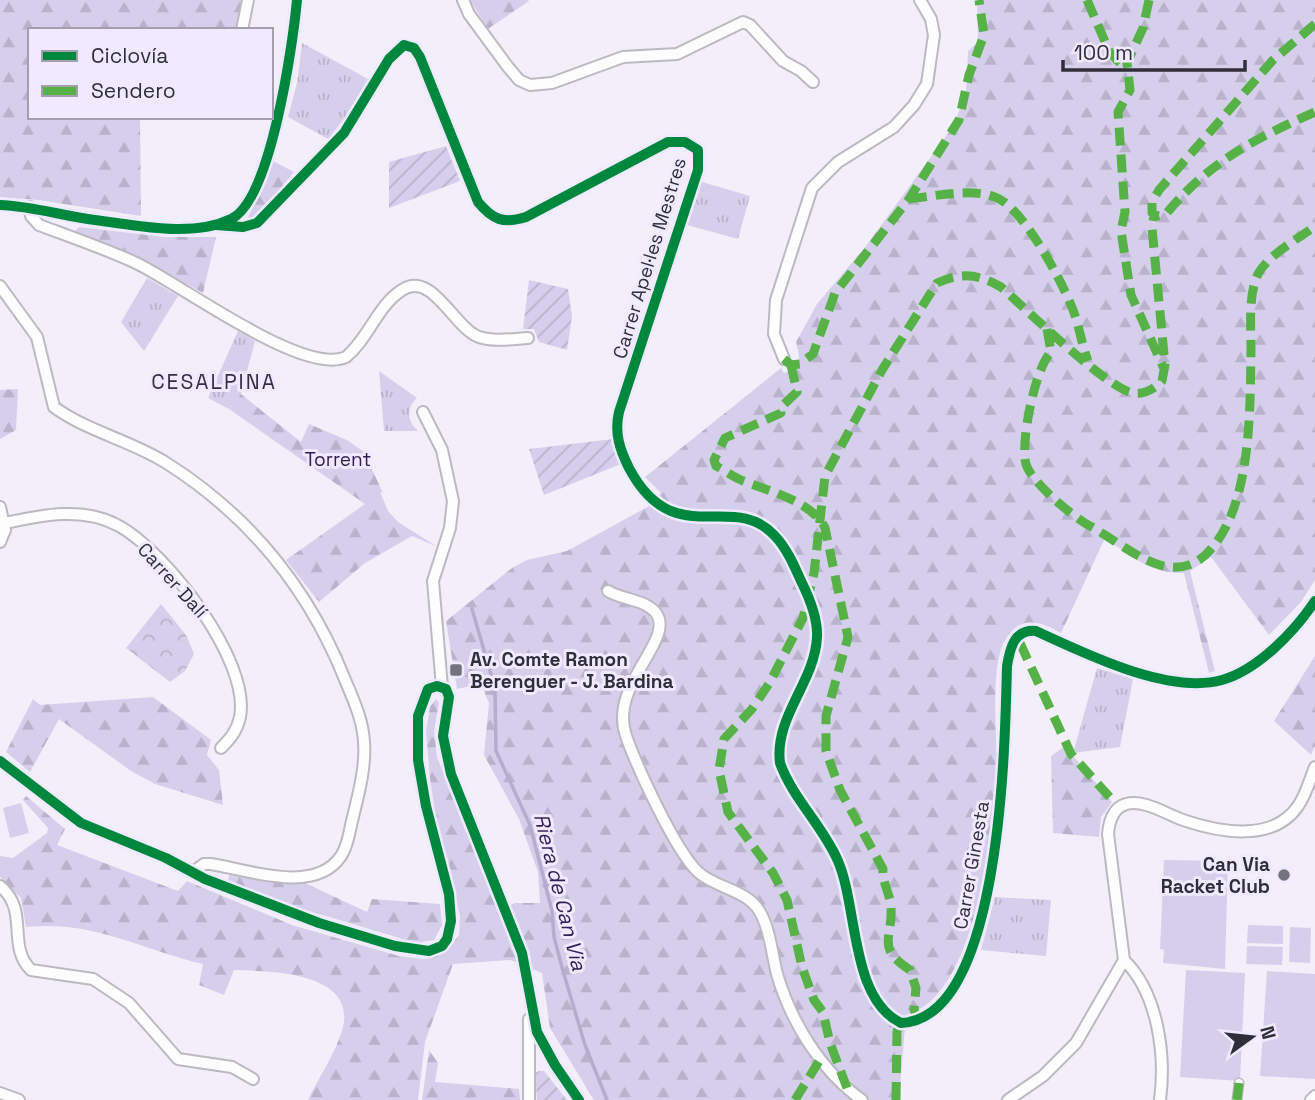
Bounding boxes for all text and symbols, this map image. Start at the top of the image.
legend [28,28,273,119]
scale bar [1063,28,1245,72]
text: 100 m [1074,39,1133,66]
text: Ciclovía [91,42,168,69]
text: Sendero [91,77,176,104]
street label: Carrer Apel·les Mestres [607,155,692,362]
district label: CESALPINA [151,368,277,395]
park label: Torrent [305,447,371,472]
street label: Carrer Dalí [132,537,213,624]
place label: Av. Comte Ramon Berenguer - J. Bardina [470,647,674,694]
marker: Av. Comte Ramon Berenguer - J. Bardina [448,662,464,678]
street label: Carrer Ginesta [948,799,995,931]
water label: Riera de Can Via [528,811,593,974]
place label: Can Via Racket Club [1161,852,1270,899]
marker: Can Via Racket Club [1276,867,1292,883]
north arrow [1217,1002,1287,1072]
text: N [1254,1023,1282,1042]

